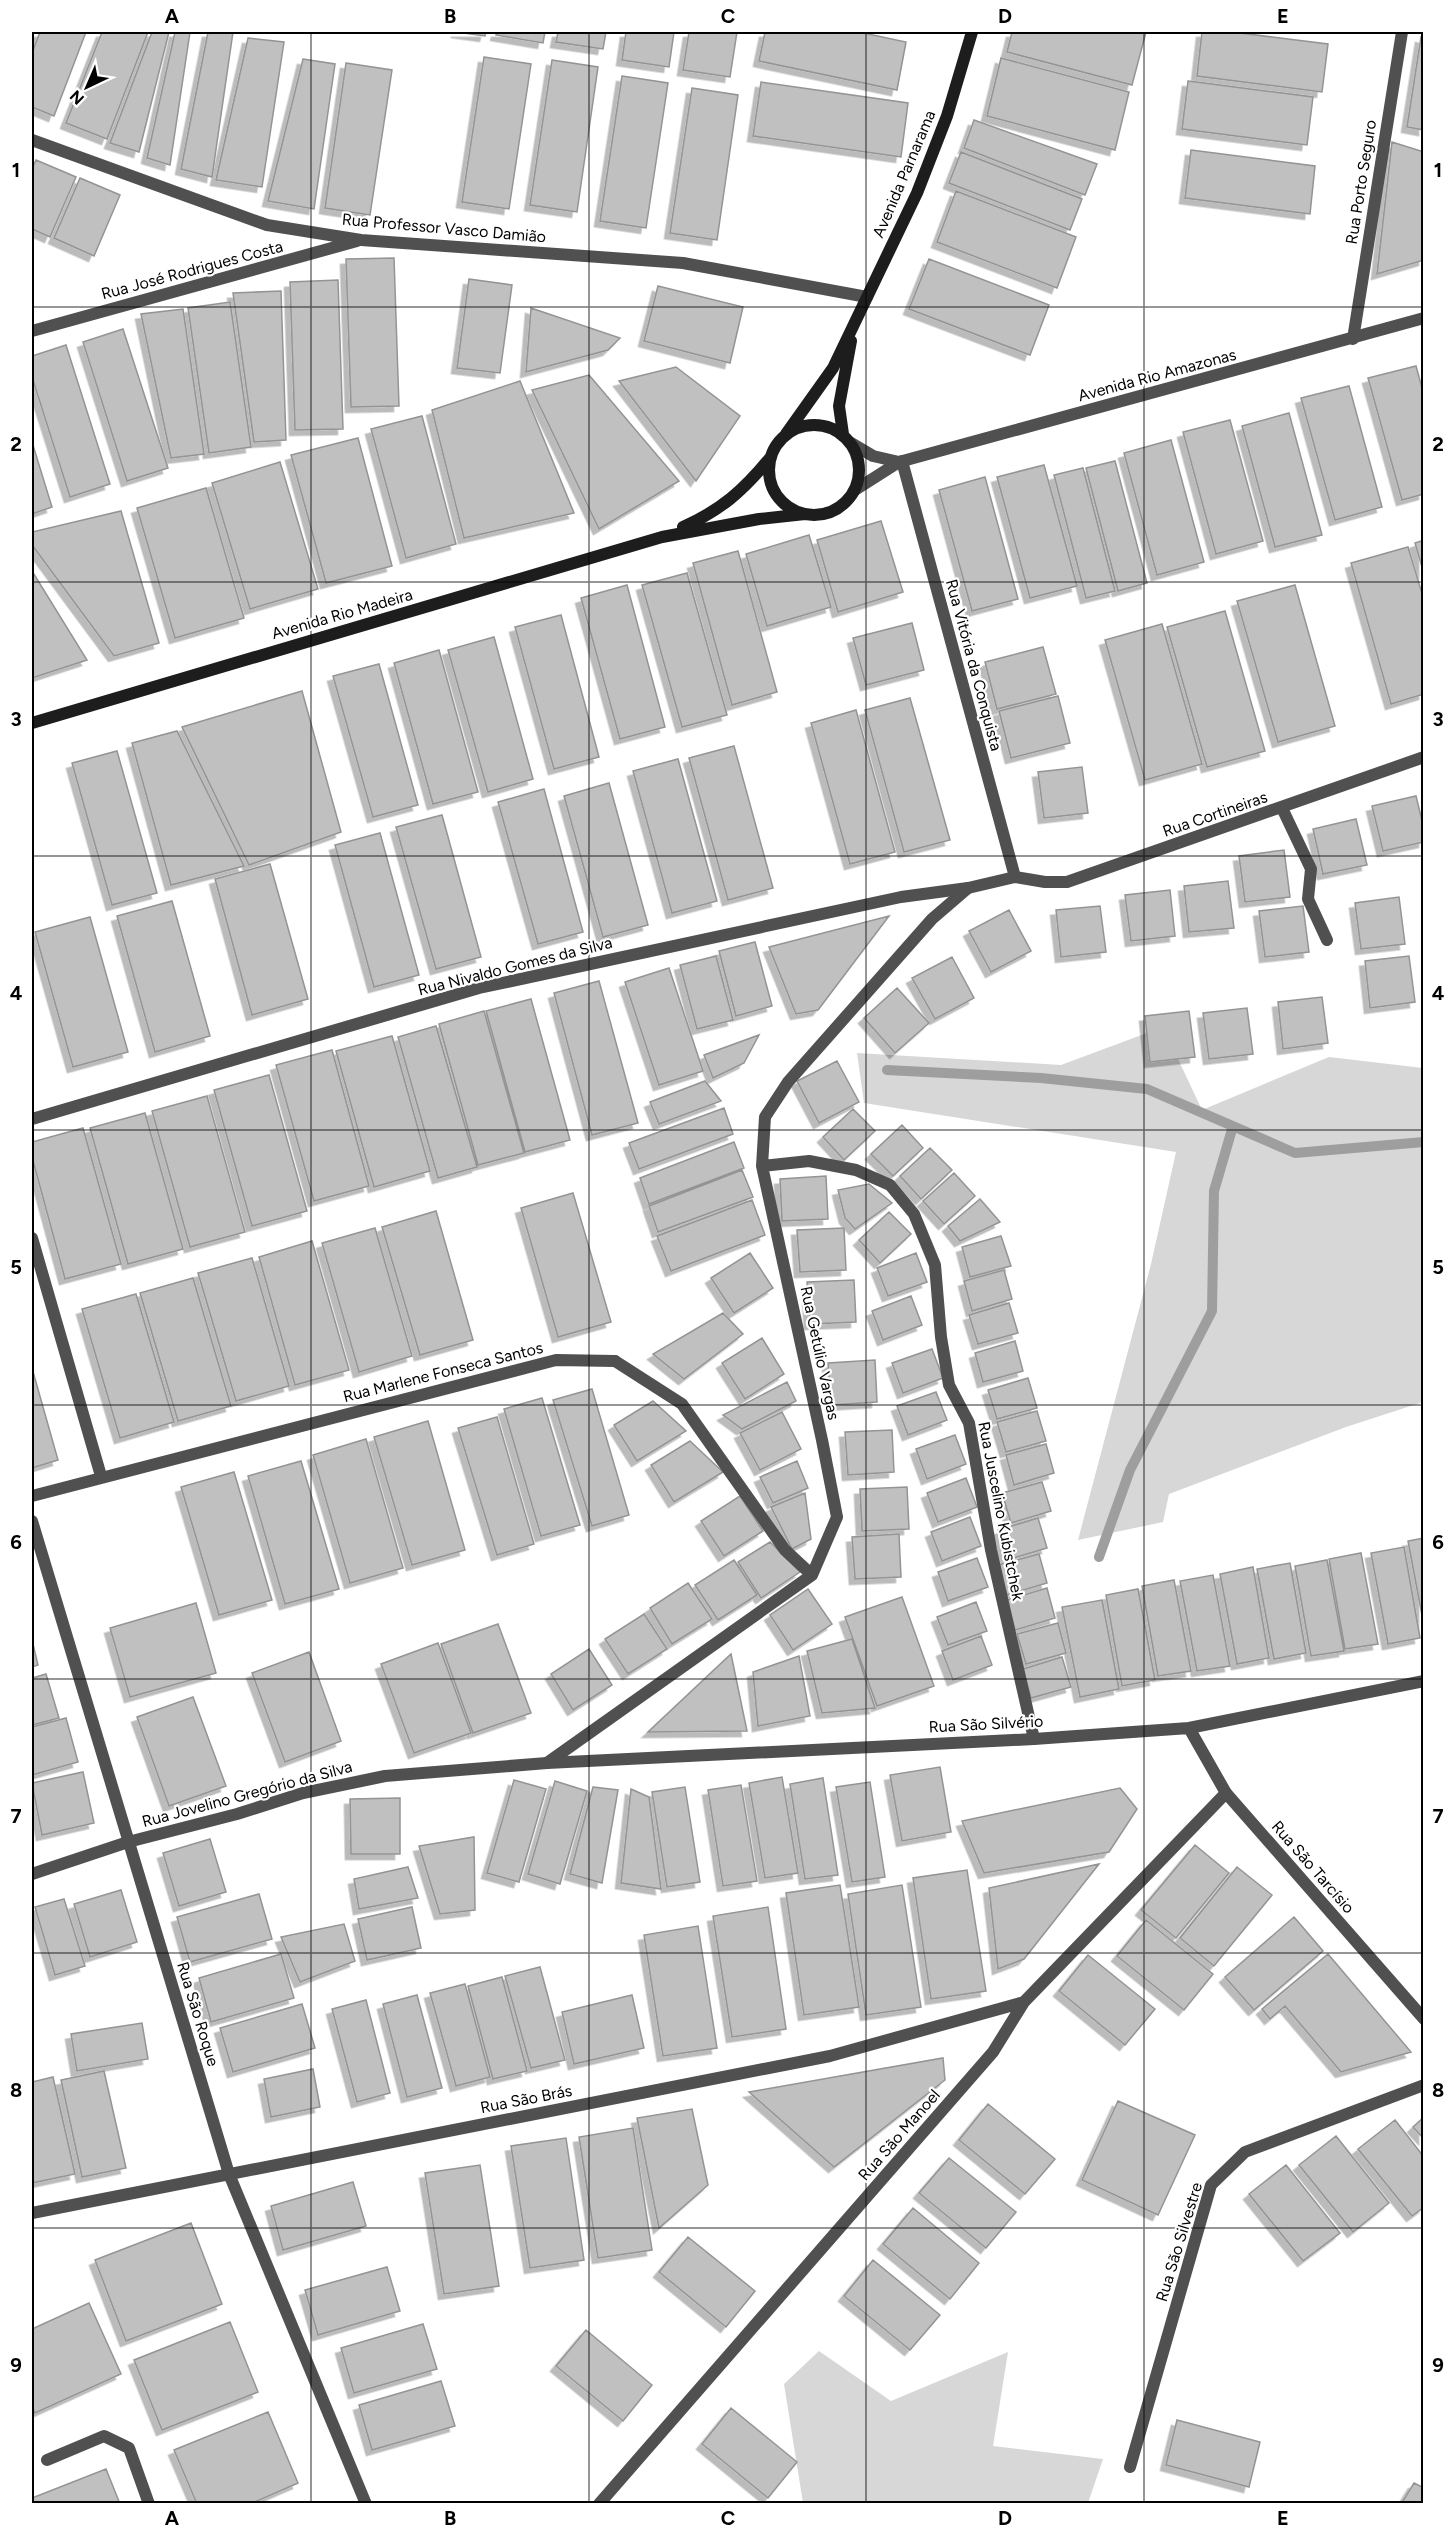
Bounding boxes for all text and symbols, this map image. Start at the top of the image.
text: A [165,4,180,28]
text: B [444,4,456,28]
text: C [721,4,735,28]
text: D [998,4,1012,28]
text: E [1277,4,1289,28]
north arrow [57,57,117,117]
text: N [66,86,88,109]
street label: Avenida Parnarama [869,107,939,241]
street label: Rua Porto Seguro [1342,118,1380,246]
text: 1 [12,158,20,182]
text: 1 [1434,158,1442,182]
street label: Rua Professor Vasco Damião [341,210,547,246]
street label: Rua José Rodrigues Costa [99,237,285,303]
street label: Avenida Rio Amazonas [1076,345,1238,405]
text: 2 [10,432,22,456]
text: 2 [1432,432,1444,456]
street label: Rua Vitória da Conquista [942,577,1006,753]
street label: Avenida Rio Madeira [269,585,415,643]
text: 3 [10,707,22,731]
text: 3 [1432,707,1444,731]
street label: Rua Cortineiras [1160,787,1270,841]
street label: Rua Nivaldo Gomes da Silva [416,933,614,999]
text: 4 [10,981,23,1005]
text: 4 [1432,981,1445,1005]
text: 5 [10,1255,22,1279]
text: 5 [1432,1255,1444,1279]
street label: Rua Getúlio Vargas [797,1284,843,1422]
street label: Rua Marlene Fonseca Santos [341,1338,545,1406]
street label: Rua Juscelino Kubistchek [974,1420,1028,1602]
text: 6 [10,1530,22,1554]
text: 6 [1432,1530,1444,1554]
street label: Rua São Silvério [928,1712,1044,1736]
street label: Rua Jovelino Gregório da Silva [140,1757,354,1831]
text: 7 [10,1804,22,1828]
text: 7 [1432,1804,1444,1828]
street label: Rua São Tarcísio [1268,1817,1358,1917]
street label: Rua São Roque [173,1959,223,2069]
text: 8 [10,2078,22,2102]
text: 8 [1432,2078,1444,2102]
street label: Rua São Brás [479,2081,573,2117]
street label: Rua São Manoel [854,2086,944,2184]
street label: Rua São Silvestre [1152,2180,1206,2304]
text: 9 [10,2353,22,2377]
text: 9 [1432,2353,1444,2377]
text: A [165,2506,180,2530]
text: B [444,2506,456,2530]
text: C [721,2506,735,2530]
text: D [998,2506,1012,2530]
text: E [1277,2506,1289,2530]

